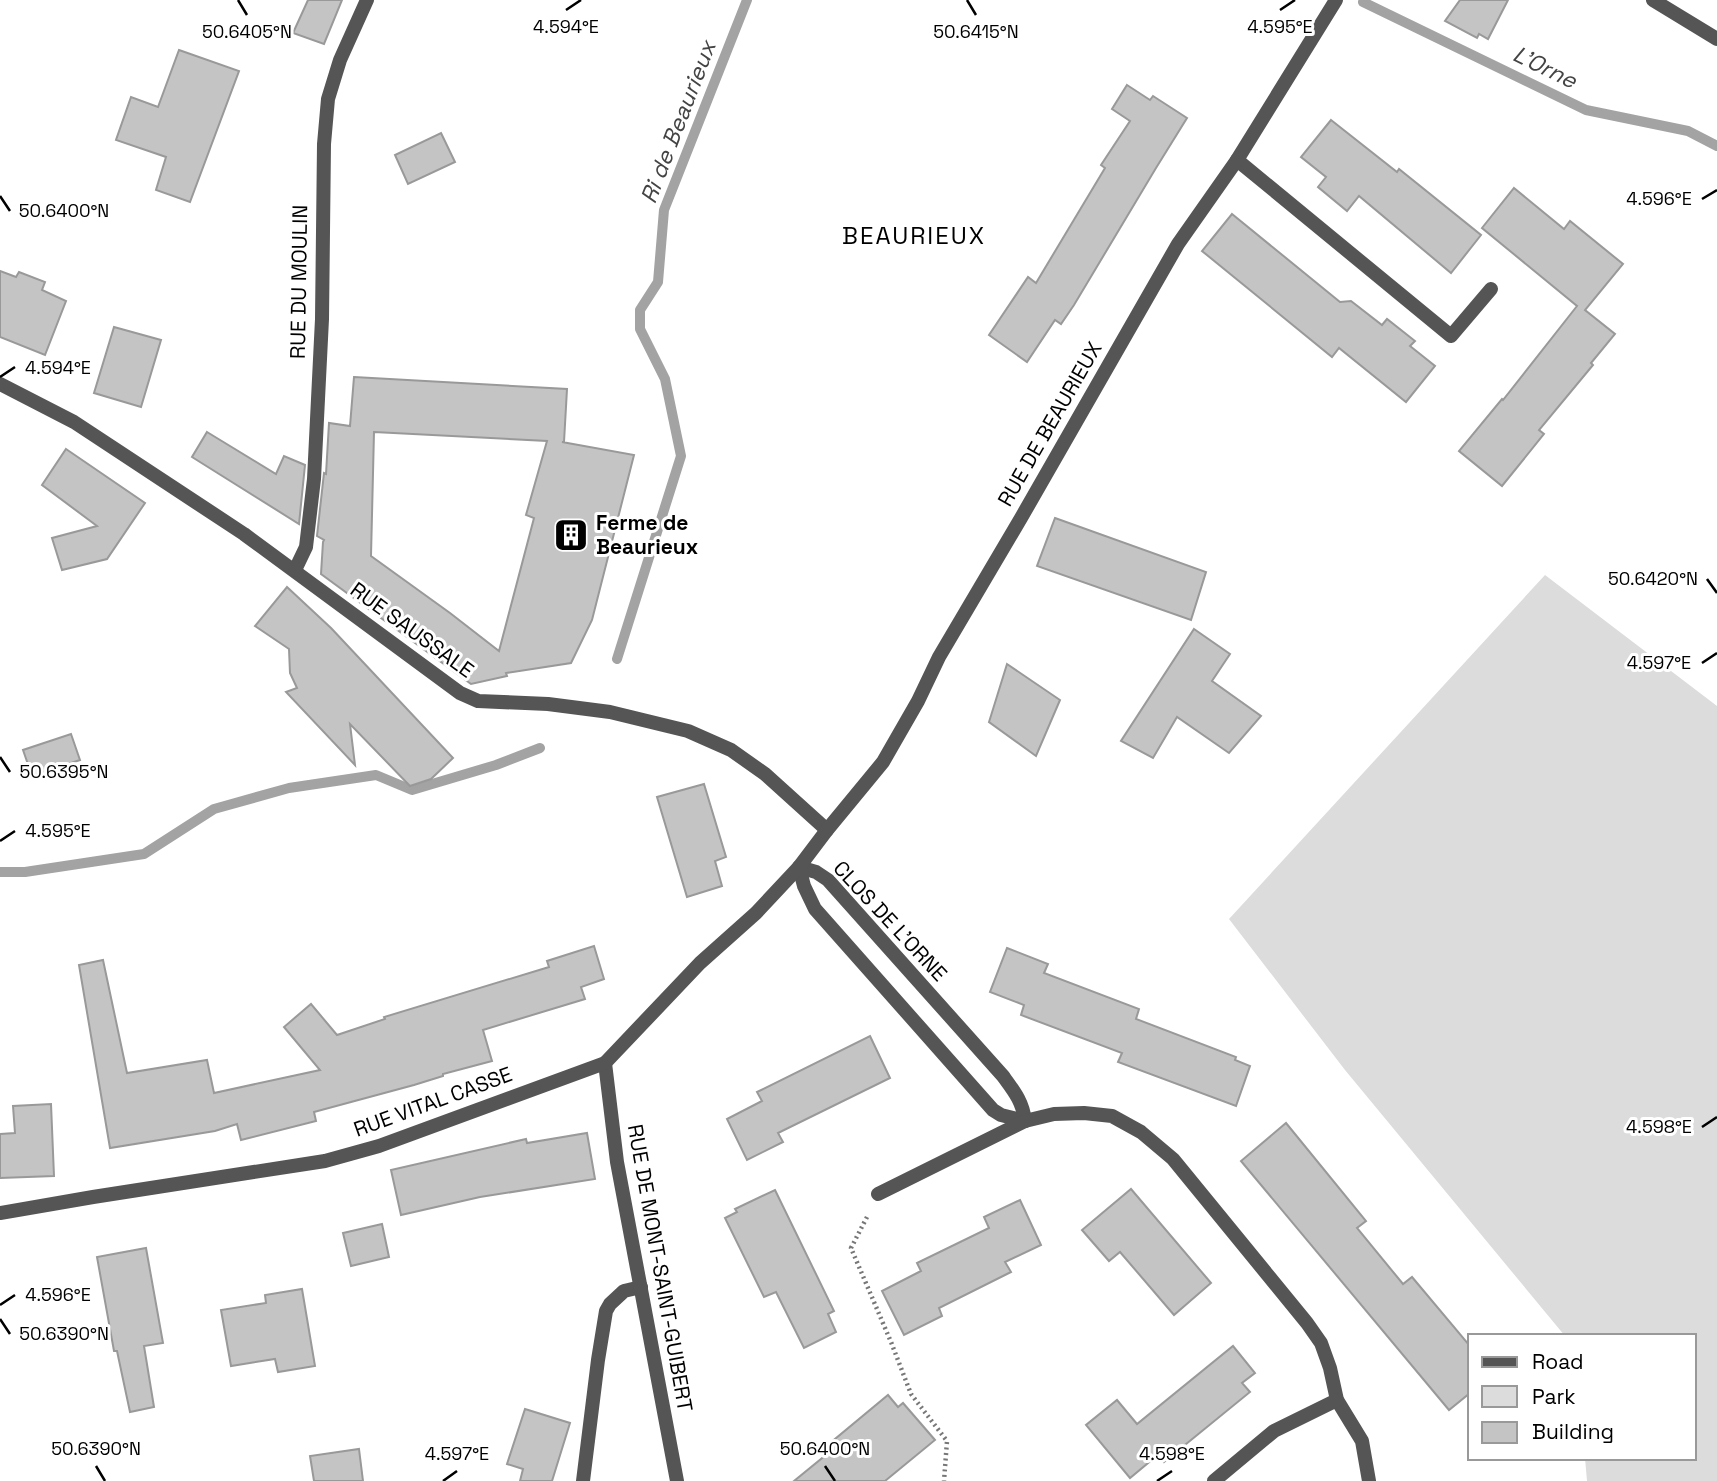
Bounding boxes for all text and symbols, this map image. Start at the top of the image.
text: 4.594°E [533,15,599,38]
text: 4.595°E [1247,15,1313,38]
text: 50.6405°N [202,20,292,43]
text: 50.6415°N [933,20,1019,43]
water label: Ri de Beaurieux [633,34,724,208]
water label: L'Orne [1508,39,1583,96]
text: 4.596°E [1626,187,1692,210]
text: 50.6400°N [19,199,109,222]
street label: RUE DU MOULIN [284,205,313,359]
district label: BEAURIEUX [842,220,986,251]
street label: RUE DE BEAURIEUX [991,337,1108,511]
text: 4.594°E [25,356,91,379]
place label: Ferme de Beaurieux [596,509,698,560]
building icon: Ferme de Beaurieux [552,516,590,554]
text: 50.6420°N [1608,567,1698,590]
street label: RUE SAUSSALE [345,576,479,684]
text: 4.597°E [1627,651,1691,674]
text: 50.6395°N [20,760,108,783]
text: 4.595°E [25,819,91,842]
street label: CLOS DE L'ORNE [827,855,953,987]
street label: RUE VITAL CASSE [350,1060,516,1143]
text: 4.598°E [1626,1115,1692,1138]
street label: RUE DE MONT-SAINT-GUIBERT [622,1122,699,1414]
text: 4.596°E [25,1283,91,1306]
text: 50.6390°N [19,1322,109,1345]
legend [1468,1334,1696,1460]
text: Road [1532,1348,1584,1375]
text: Park [1532,1383,1576,1410]
text: Building [1532,1418,1614,1445]
text: 50.6390°N [51,1437,141,1460]
text: 50.6400°N [780,1437,870,1460]
text: 4.597°E [425,1442,489,1465]
text: 4.598°E [1139,1442,1205,1465]

